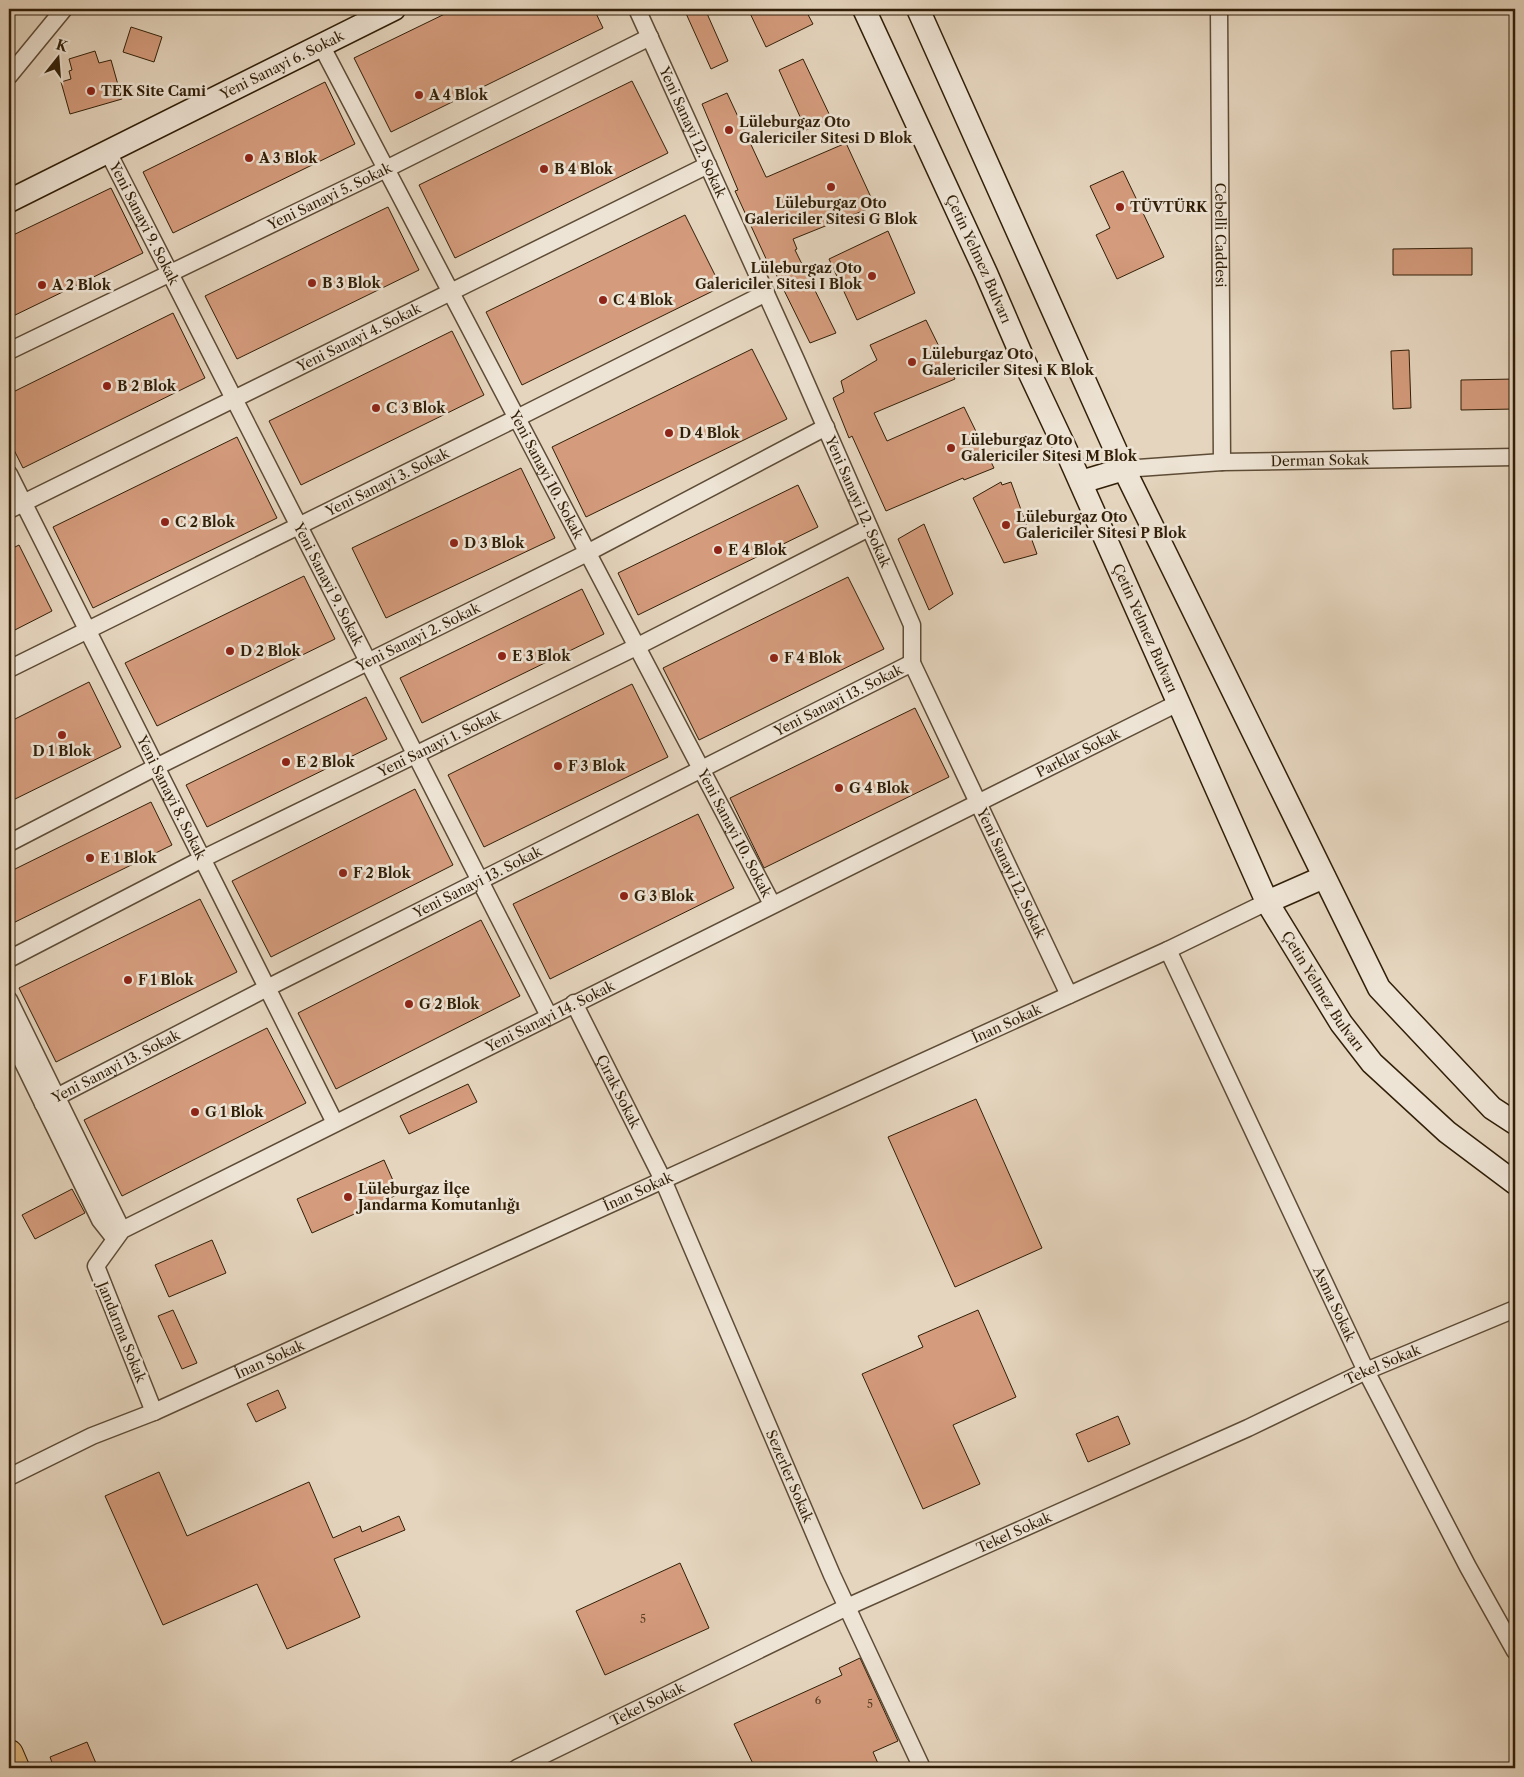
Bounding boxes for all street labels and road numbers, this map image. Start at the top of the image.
street label: Yeni Sanayi 6. Sokak [216,26,348,104]
street label: Yeni Sanayi 12. Sokak [655,63,731,201]
street label: Yeni Sanayi 9. Sokak [105,158,184,289]
street label: Yeni Sanayi 5. Sokak [264,158,395,234]
street label: Cebelli Caddesi [1211,183,1230,287]
street label: Çetin Yelmez Bulvarı [942,192,1016,326]
street label: Yeni Sanayi 4. Sokak [293,299,425,376]
street label: Yeni Sanayi 10. Sokak [505,406,588,542]
street label: Yeni Sanayi 12. Sokak [821,432,895,571]
street label: Yeni Sanayi 3. Sokak [322,444,453,521]
street label: Derman Sokak [1270,450,1370,470]
street label: Yeni Sanayi 9. Sokak [289,519,368,649]
street label: Çetin Yelmez Bulvarı [1109,561,1182,695]
street label: Yeni Sanayi 2. Sokak [352,598,484,676]
street label: Yeni Sanayi 13. Sokak [770,660,906,740]
street label: Yeni Sanayi 1. Sokak [374,705,504,781]
street label: Parklar Sokak [1033,724,1124,781]
street label: Yeni Sanayi 8. Sokak [132,732,211,863]
street label: Yeni Sanayi 10. Sokak [693,765,776,901]
street label: Yeni Sanayi 12. Sokak [972,804,1050,942]
street label: Yeni Sanayi 13. Sokak [409,842,546,922]
street label: Çetin Yelmez Bulvarı [1278,928,1368,1055]
street label: Yeni Sanayi 14. Sokak [482,976,618,1057]
street label: İnan Sokak [969,1000,1045,1047]
street label: Yeni Sanayi 13. Sokak [48,1025,184,1107]
street label: Çırak Sokak [592,1052,645,1132]
street label: İnan Sokak [601,1167,676,1215]
street label: Asma Sokak [1309,1263,1360,1345]
street label: Jandarma Sokak [93,1277,151,1386]
street label: İnan Sokak [232,1335,308,1383]
street label: Tekel Sokak [1342,1340,1424,1389]
street label: Sezerler Sokak [762,1427,818,1526]
street label: Tekel Sokak [973,1507,1055,1557]
street label: Tekel Sokak [607,1678,688,1730]

